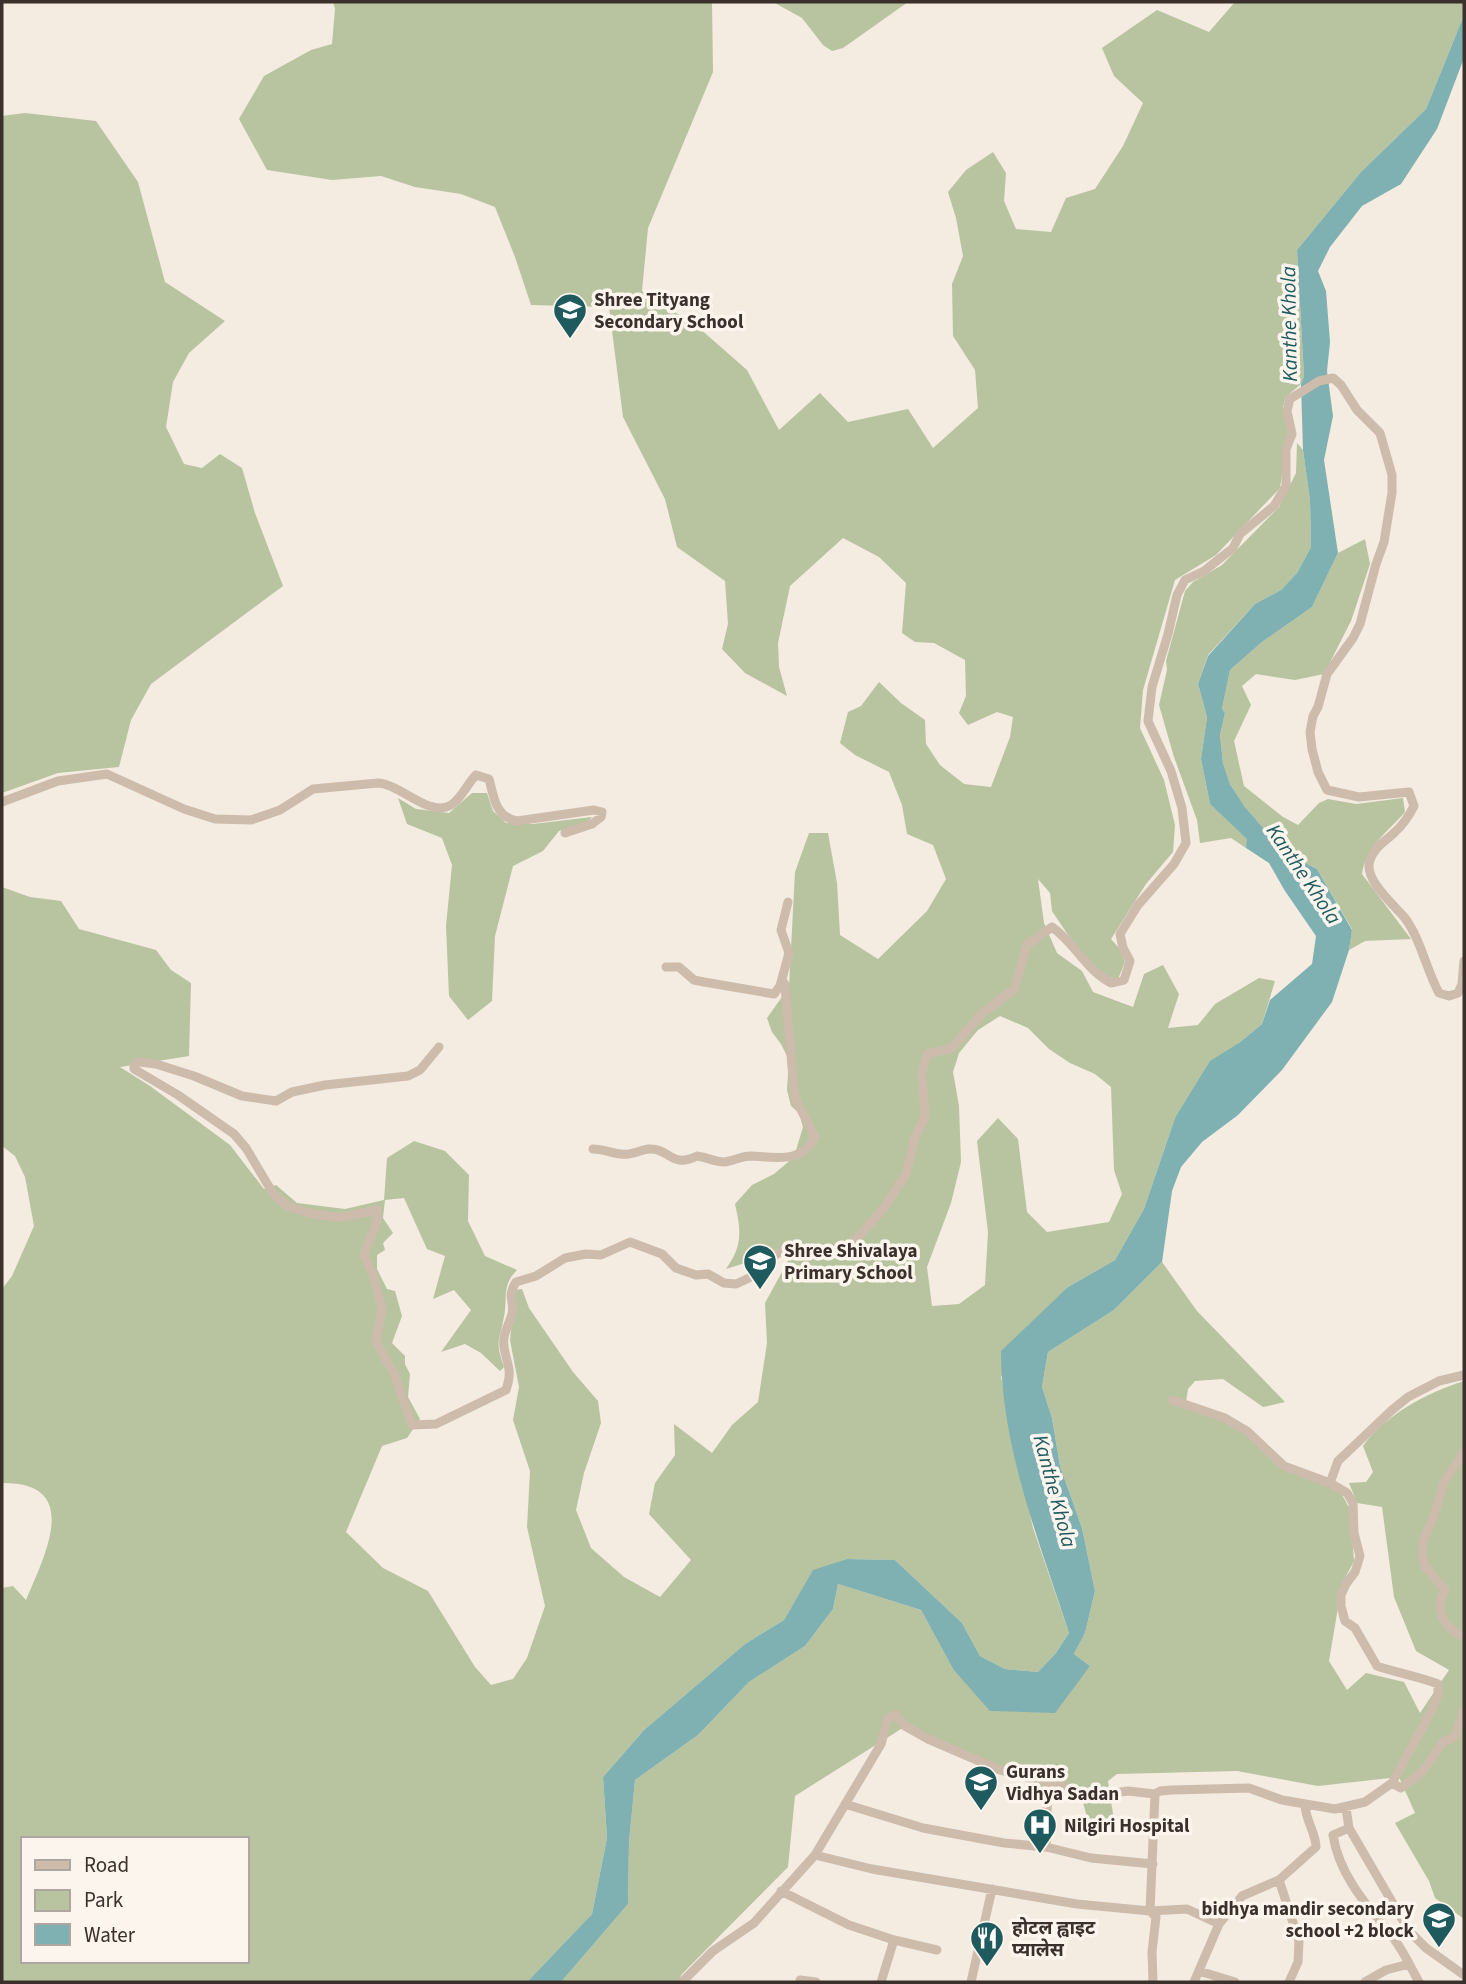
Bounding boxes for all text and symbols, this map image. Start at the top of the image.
water label: Kanthe Khola [1273,266,1305,382]
place label: Shree Tityang Secondary School [594,287,744,336]
school or university icon: Shree Tityang Secondary School [551,291,589,340]
water label: Kanthe Khola [1259,818,1349,930]
place label: Shree Shivalaya Primary School [784,1238,917,1287]
school or university icon: Shree Shivalaya Primary School [741,1242,779,1291]
water label: Kanthe Khola [1026,1431,1084,1551]
place label: Gurans Vidhya Sadan [1005,1759,1119,1808]
school or university icon: Gurans Vidhya Sadan [962,1763,1000,1812]
hospital icon: Nilgiri Hospital [1021,1806,1059,1855]
place label: Nilgiri Hospital [1064,1813,1190,1840]
legend [21,1837,248,1963]
text: Road [84,1850,129,1880]
text: Park [84,1885,124,1915]
place label: bidhya mandir secondary school +2 block [1202,1896,1415,1945]
school or university icon: bidhya mandir secondary school +2 block [1420,1900,1458,1949]
place label: होटल ह्वाइट प्यालेस [1012,1915,1096,1964]
restaurant icon: होटल ह्वाइट प्यालेस [968,1919,1006,1968]
text: Water [84,1920,136,1950]

